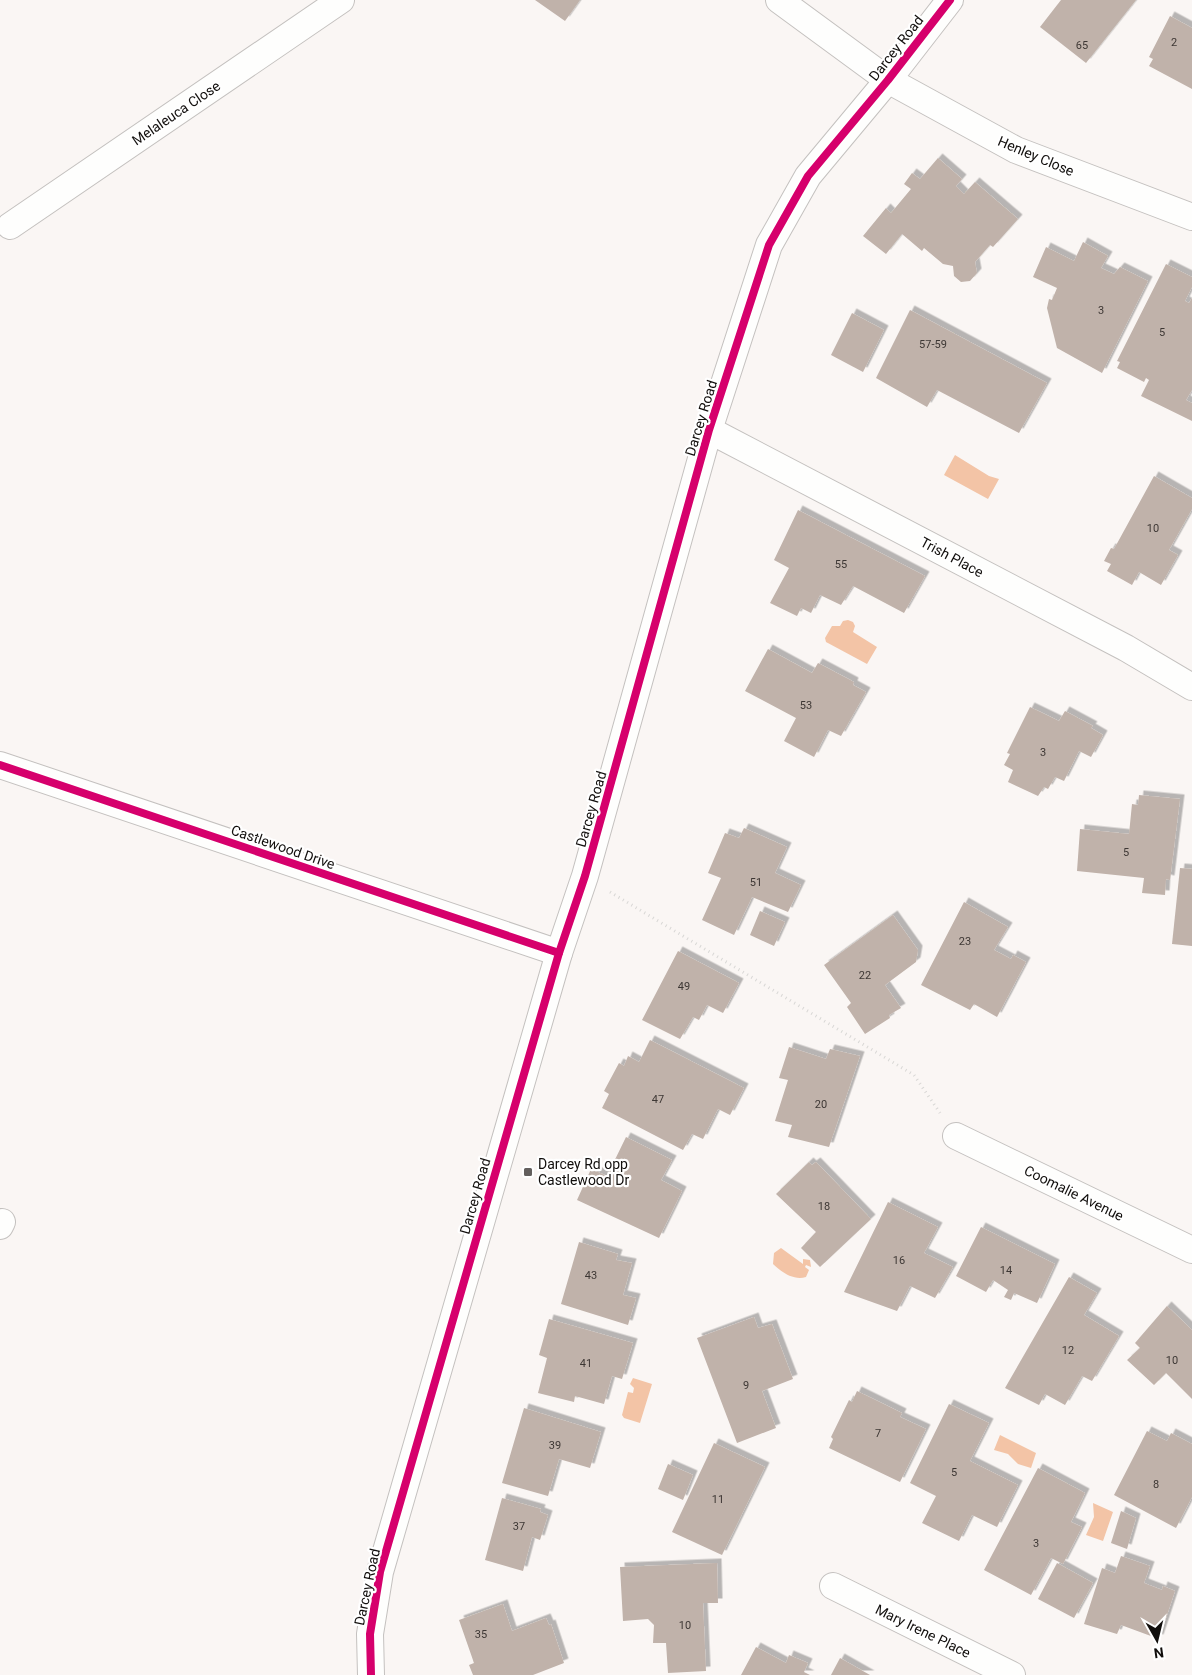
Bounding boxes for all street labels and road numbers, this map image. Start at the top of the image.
street label: Darcey Road [866,12,926,84]
street label: Melaleuca Close [129,78,223,148]
street label: Henley Close [996,133,1076,179]
street label: Darcey Road [682,378,720,458]
street label: Trish Place [918,534,986,580]
street label: Darcey Road [573,769,609,849]
street label: Castlewood Drive [229,822,337,872]
street label: Darcey Road [457,1156,493,1236]
street label: Coomalie Avenue [1022,1162,1126,1224]
street label: Darcey Road [351,1547,383,1627]
street label: Mary Irene Place [873,1601,973,1661]

